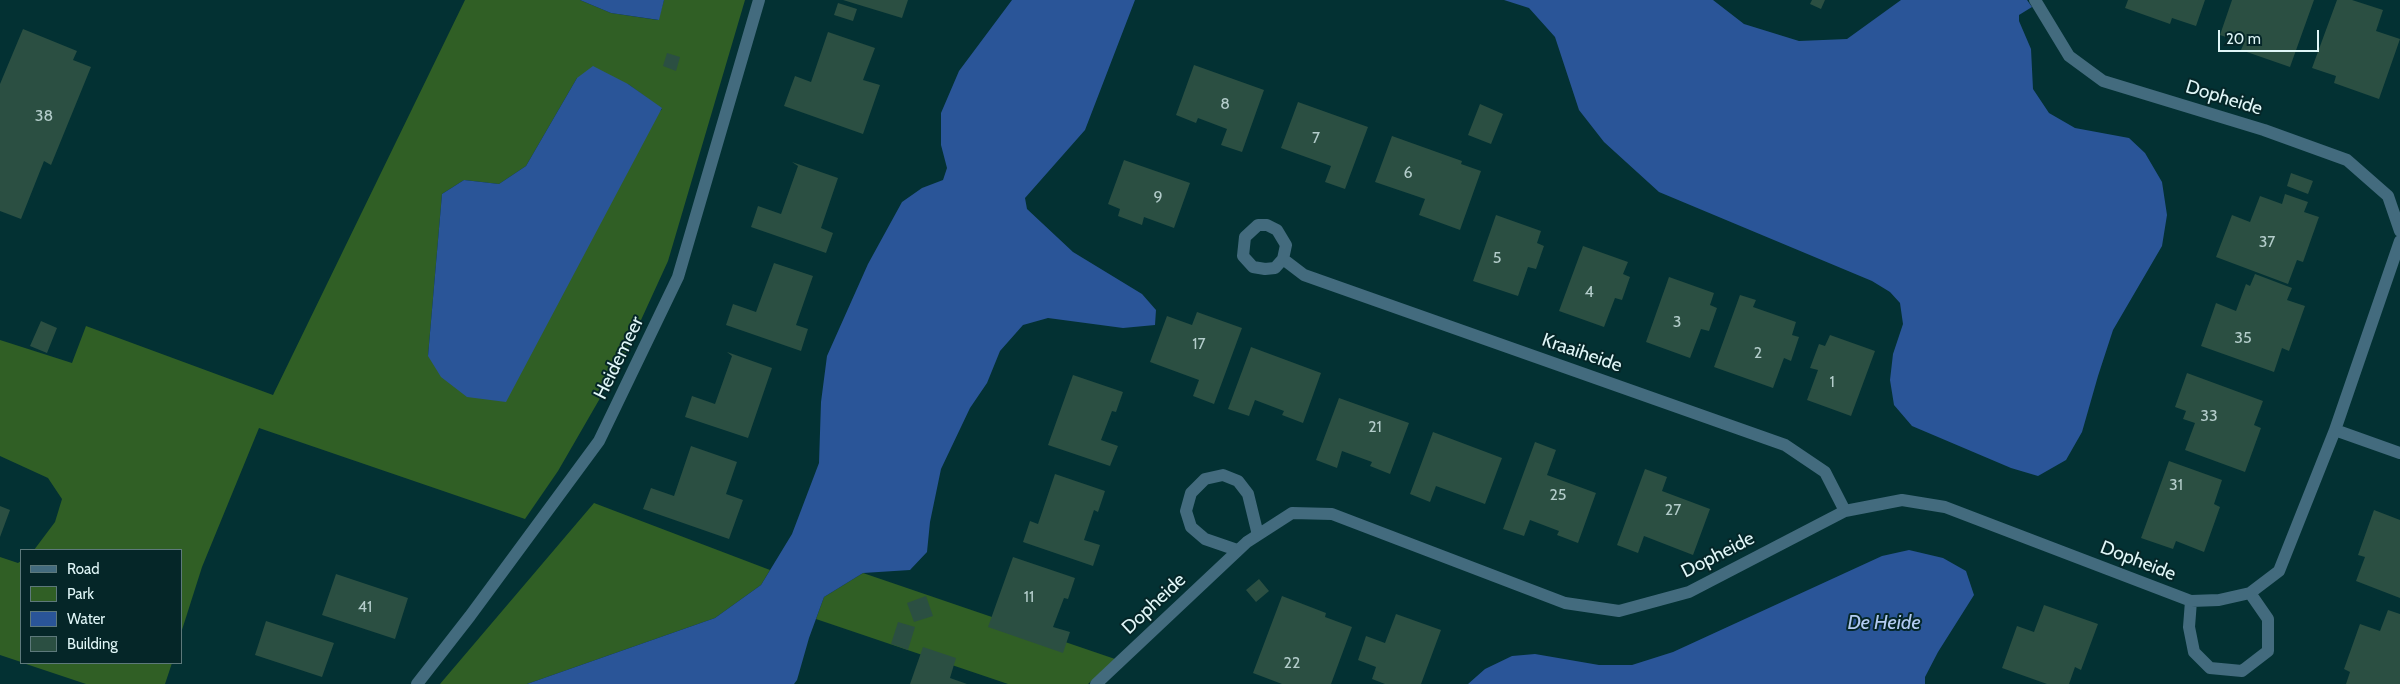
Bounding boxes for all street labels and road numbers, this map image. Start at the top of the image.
street label: Dopheide [2183,76,2265,120]
street label: Heidemeer [589,313,649,403]
street label: Kraaiheide [1539,329,1625,377]
street label: Dopheide [1678,527,1758,583]
street label: Dopheide [2097,536,2179,586]
street label: Dopheide [1117,569,1191,639]

